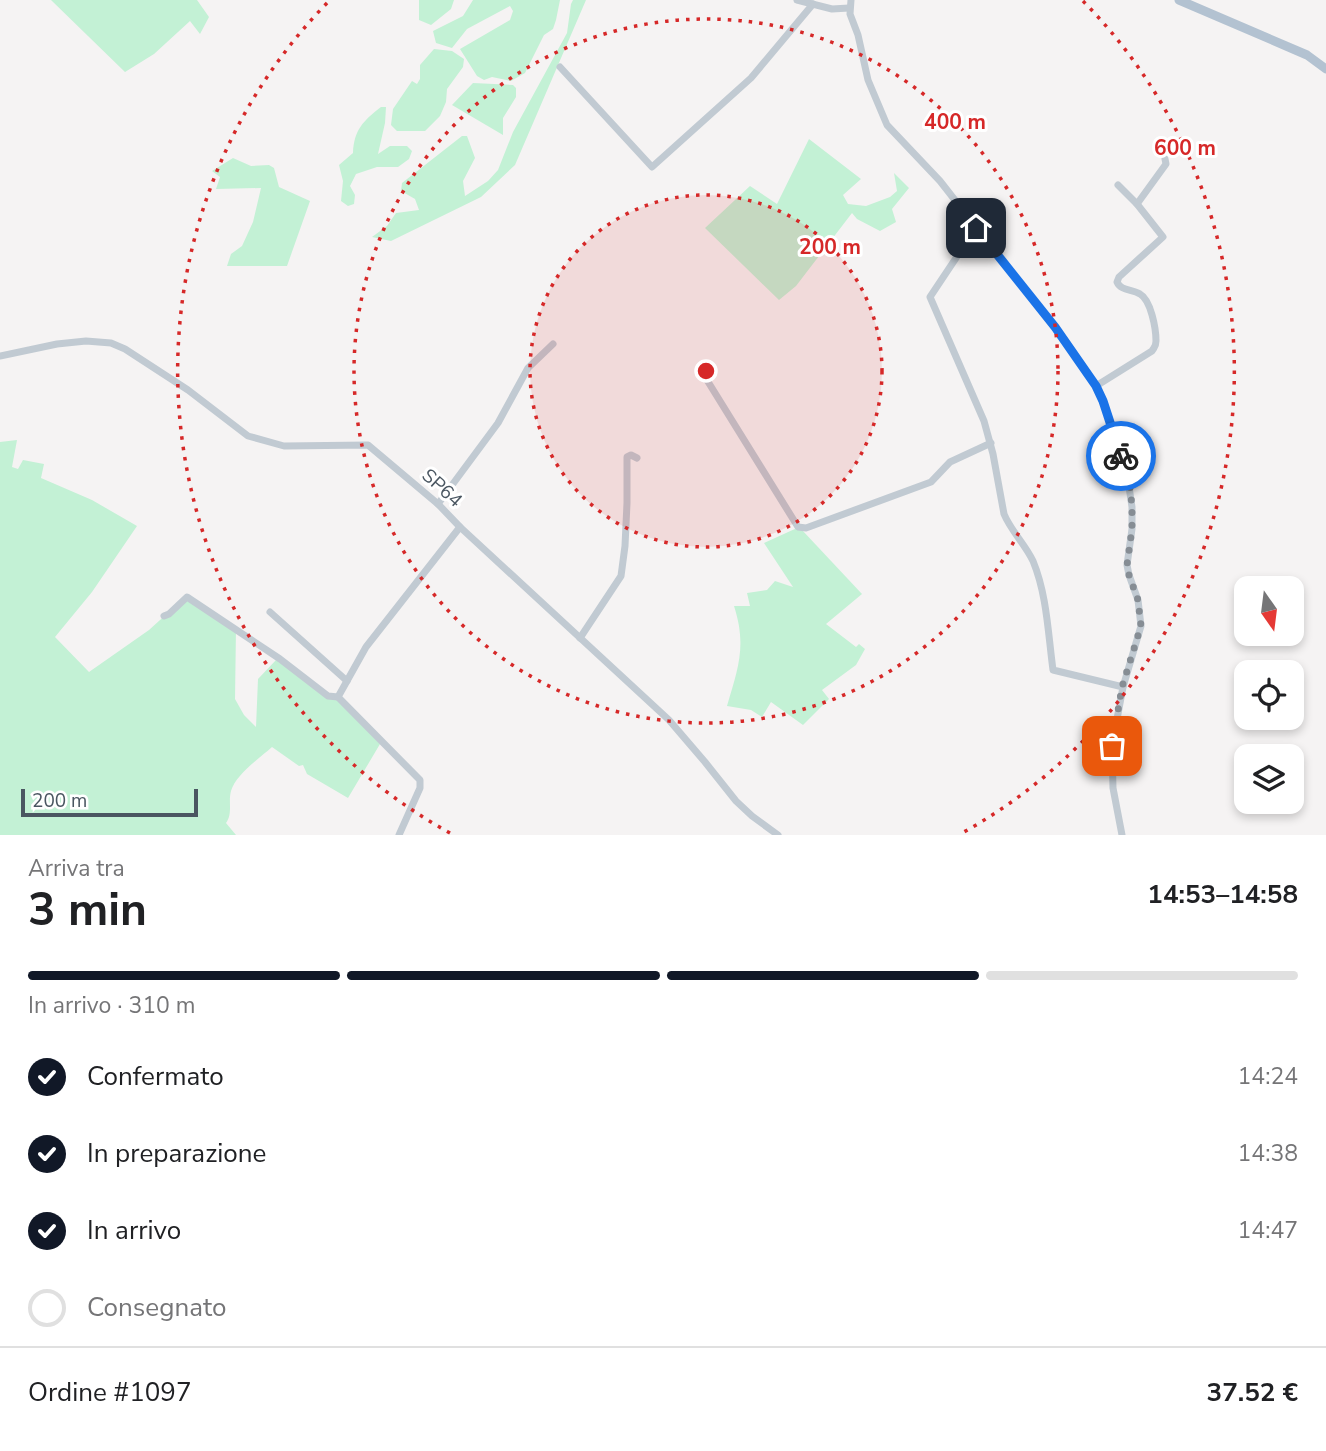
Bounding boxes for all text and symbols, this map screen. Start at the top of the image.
text: 400 m [924,108,986,136]
text: 600 m [1154,134,1216,162]
pin [946,198,1006,258]
icon: home [957,209,995,247]
text: 200 m [799,233,861,261]
centre of rings [694,359,718,383]
courier [1086,421,1156,491]
icon: bike [1102,437,1140,475]
street label: SP64 [416,463,468,513]
north arrow [1234,576,1304,646]
map controls [1234,576,1304,814]
button: locate [1234,660,1304,730]
pin [1082,716,1142,776]
icon: bag [1093,727,1131,765]
button: layers [1234,744,1304,814]
scale bar [21,786,198,818]
text: 200 m [32,788,87,814]
text: Arriva tra [28,853,125,884]
text: 14:53–14:58 [1147,877,1298,912]
text: 3 min [28,878,147,941]
text: In arrivo · 310 m [28,990,195,1021]
icon: check [28,1058,66,1096]
text: Confermato [87,1059,224,1094]
text: 14:24 [1238,1061,1298,1092]
icon: check [28,1135,66,1173]
text: In preparazione [87,1136,266,1171]
text: 14:38 [1238,1138,1298,1169]
icon: check [28,1212,66,1250]
text: In arrivo [87,1213,181,1248]
text: 14:47 [1238,1215,1298,1246]
text: Consegnato [87,1290,226,1325]
text: Ordine #1097 [28,1375,192,1410]
text: 37.52 € [1207,1375,1298,1410]

